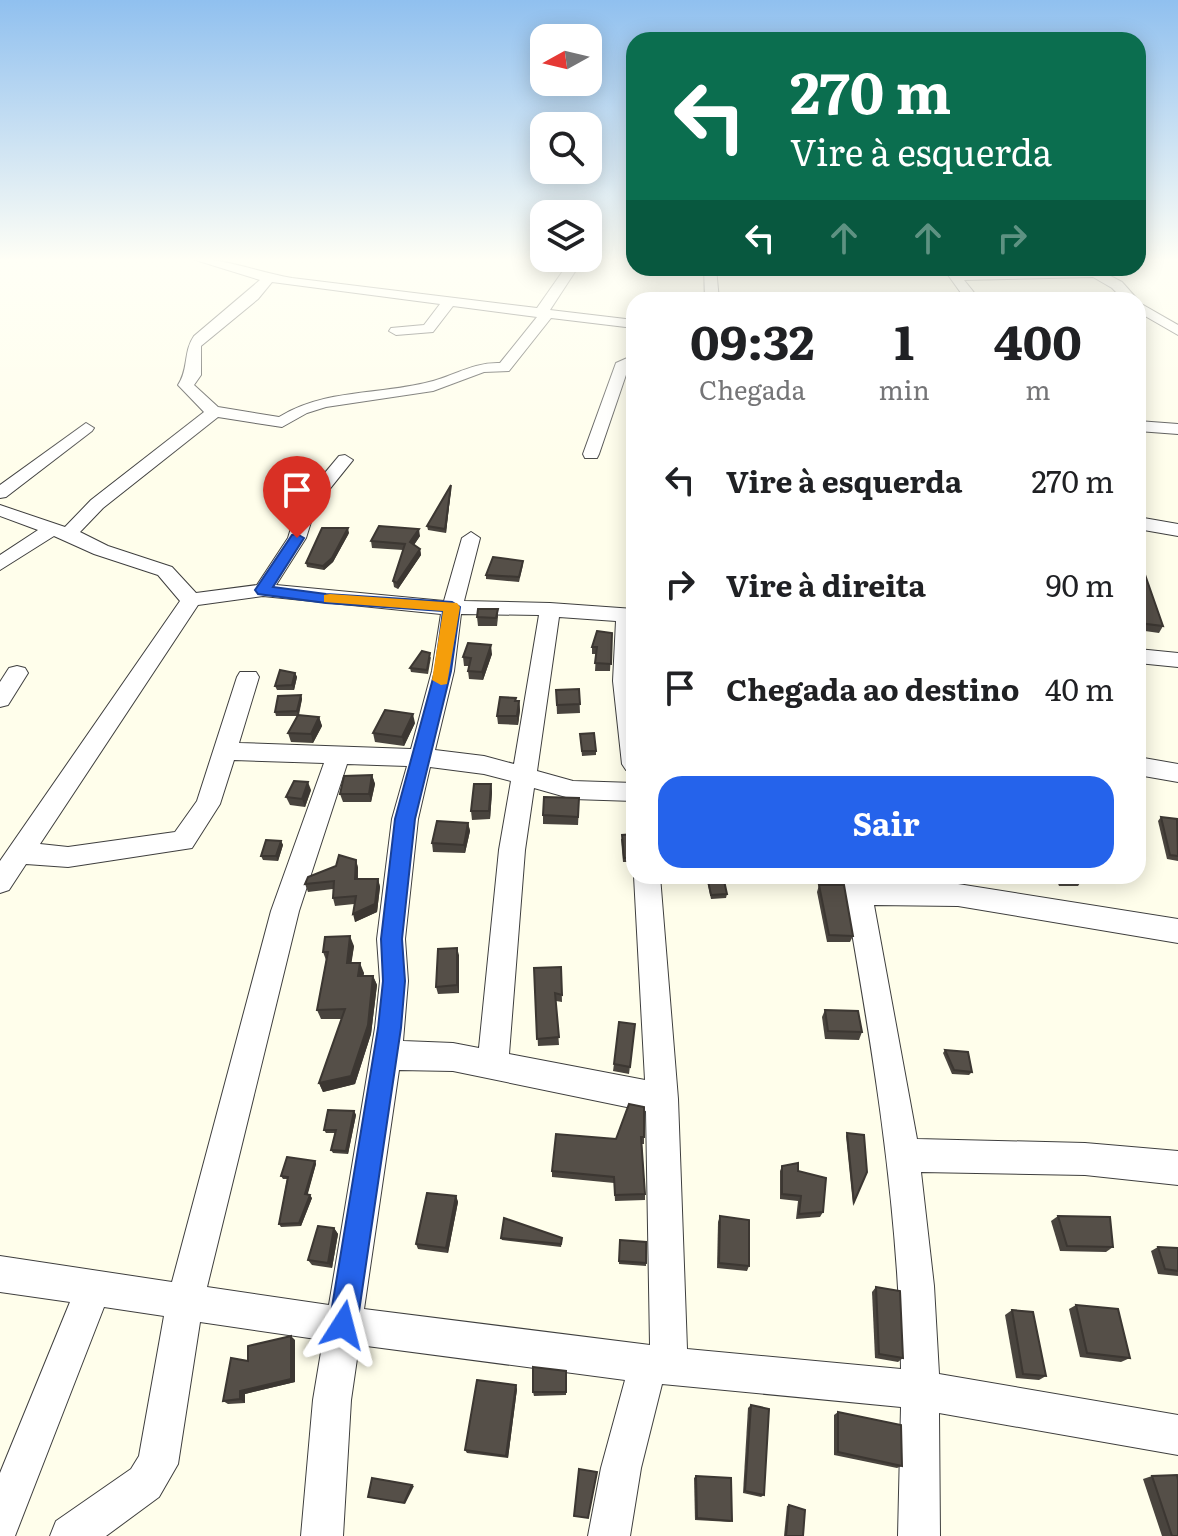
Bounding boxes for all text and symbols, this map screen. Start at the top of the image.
north arrow [530,24,602,96]
map controls [530,24,602,272]
text: 270 m [790,48,951,131]
icon: left [658,64,762,168]
button: search [530,112,602,184]
text: Vire à esquerda [790,124,1052,177]
button: layers [530,200,602,272]
icon: left [738,216,782,260]
icon: ahead [822,216,866,260]
icon: ahead [906,216,950,260]
icon: right [990,216,1034,260]
text: 09:32 [690,304,814,375]
text: 1 [894,304,914,375]
text: 400 [994,304,1082,375]
text: Chegada [699,369,806,408]
text: min [879,369,930,408]
text: m [1025,369,1050,408]
pin [263,456,331,538]
icon: left [658,458,702,502]
text: Vire à esquerda [726,458,962,502]
text: 270 m [1031,458,1114,502]
icon: arrive [275,468,319,512]
icon: right [658,562,702,606]
text: Vire à direita [726,562,926,606]
text: 90 m [1046,562,1114,606]
icon: arrive [658,666,702,710]
text: Chegada ao destino [726,666,1019,710]
text: 40 m [1045,666,1114,710]
button: Sair [658,776,1114,868]
position arrow [301,1283,385,1367]

